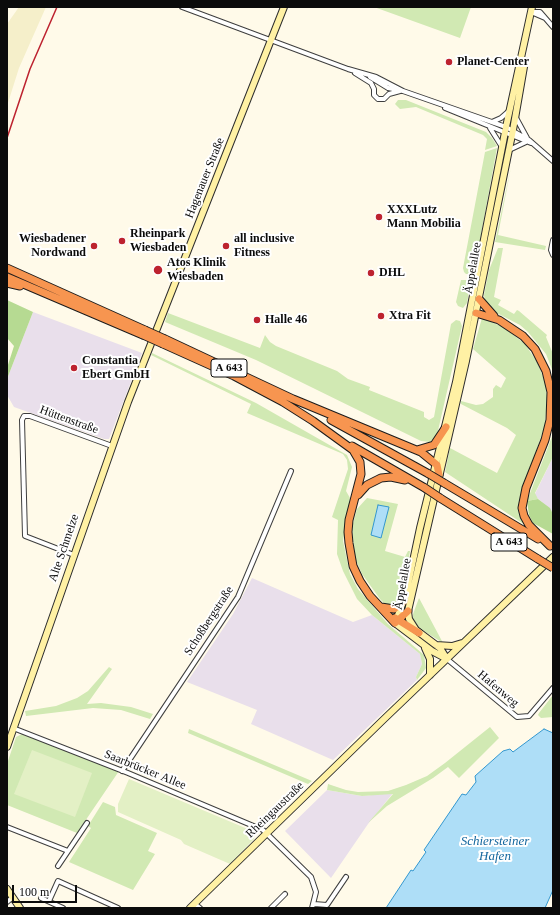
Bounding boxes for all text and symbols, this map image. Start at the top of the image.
place label: Planet-Center [457,55,529,69]
marker: Planet-Center [444,57,454,67]
street label: Hagenauer Straße [182,136,228,220]
place label: XXXLutz Mann Mobilia [387,203,461,231]
marker: XXXLutz Mann Mobilia [374,212,384,222]
place label: Rheinpark Wiesbaden [130,227,186,255]
place label: Wiesbadener Nordwand [19,232,86,260]
place label: all inclusive Fitness [234,232,294,260]
marker: Rheinpark Wiesbaden [117,236,127,246]
marker: Wiesbadener Nordwand [89,241,99,251]
marker: all inclusive Fitness [221,241,231,251]
street label: Äppelallee [461,241,485,295]
place label: Atos Klinik Wiesbaden [167,256,226,284]
marker: Atos Klinik Wiesbaden [152,264,164,276]
place label: DHL [379,266,405,280]
marker: DHL [366,268,376,278]
place label: Xtra Fit [389,309,431,323]
marker: Xtra Fit [376,311,386,321]
place label: Halle 46 [265,313,307,327]
marker: Halle 46 [252,315,262,325]
place label: Constantia Ebert GmbH [82,354,150,382]
road number: A 643 [211,359,247,377]
marker: Constantia Ebert GmbH [69,363,79,373]
street label: Hüttenstraße [38,403,100,437]
street label: Alte Schmelze [46,512,82,584]
road number: A 643 [491,533,527,551]
street label: Äppelallee [391,557,415,611]
street label: Schoßbergstraße [181,584,237,658]
street label: Hafenweg [474,668,522,710]
street label: Saarbrücker Allee [102,747,188,793]
street label: Rheingaustraße [243,779,307,841]
water label: Schiersteiner Hafen [461,834,529,865]
scale bar [14,877,79,903]
text: 100 m [19,885,49,899]

